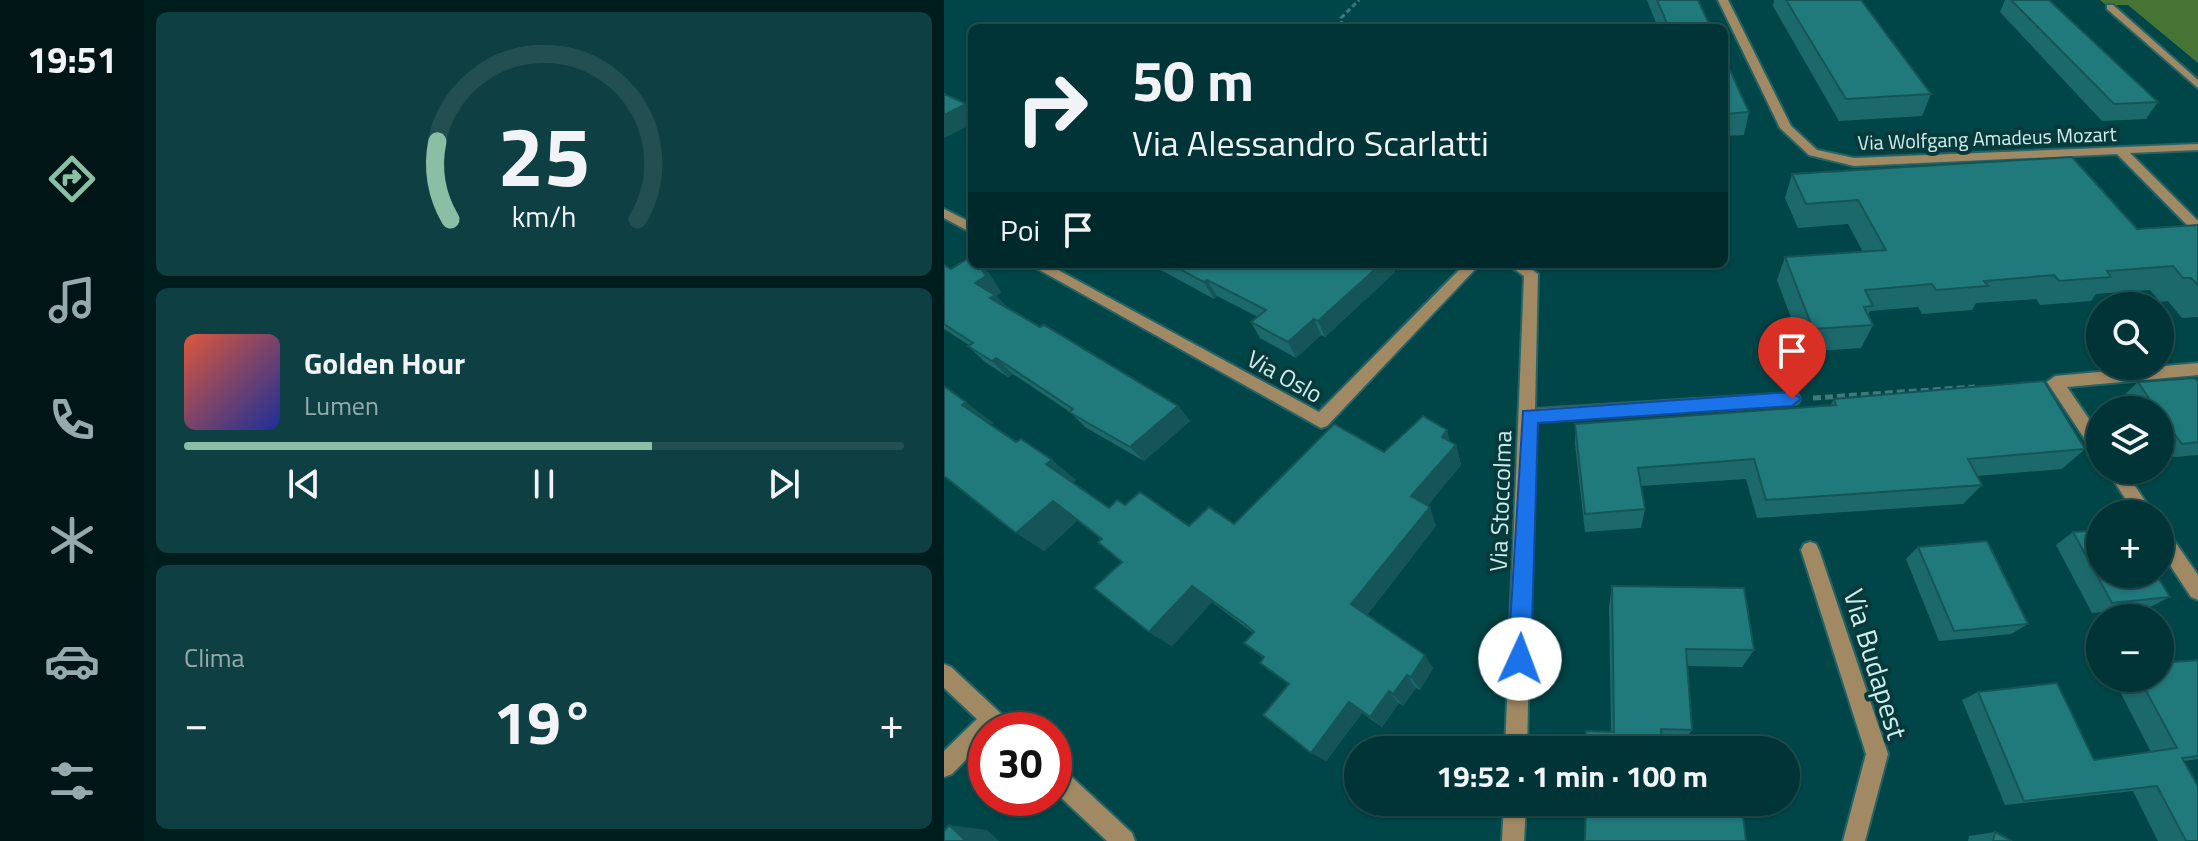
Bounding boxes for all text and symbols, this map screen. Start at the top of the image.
text: 19:51 [27,32,117,87]
text: 50 m [1132,38,1254,123]
icon: right [1000,56,1104,160]
text: 25 [497,92,591,218]
text: Via Alessandro Scarlatti [1132,115,1489,170]
street label: Via Wolfgang Amadeus Mozart [1857,118,2117,158]
icon: directions [44,151,100,207]
text: km/h [512,195,576,238]
text: Poi [1000,207,1040,253]
icon: arrive [1056,208,1100,252]
icon: music [44,272,100,328]
map controls [2086,292,2174,692]
button: search [2086,292,2174,380]
pin [1758,317,1826,399]
icon: arrive [1770,329,1814,373]
text: Golden Hour [304,340,465,386]
street label: Via Oslo [1241,340,1329,412]
text: Lumen [304,386,379,425]
icon: phone [44,392,100,448]
button: layers [2086,396,2174,484]
street label: Via Stoccolma [1480,430,1520,572]
icon: previous [282,462,326,506]
icon: pause [522,462,566,506]
icon: next [762,462,806,506]
button: + [2086,500,2174,588]
icon: climate [44,512,100,568]
street label: Via Budapest [1833,583,1919,745]
button: − [2086,604,2174,692]
position arrow [1478,617,1562,701]
icon: car [44,633,100,689]
text: Clima [184,638,245,677]
text: 19° [494,676,594,767]
text: − [184,689,209,756]
text: + [879,689,904,756]
speed limit sign: 30 [968,712,1072,816]
icon: filters [44,753,100,809]
text: 19:52 · 1 min · 100 m [1436,753,1708,799]

